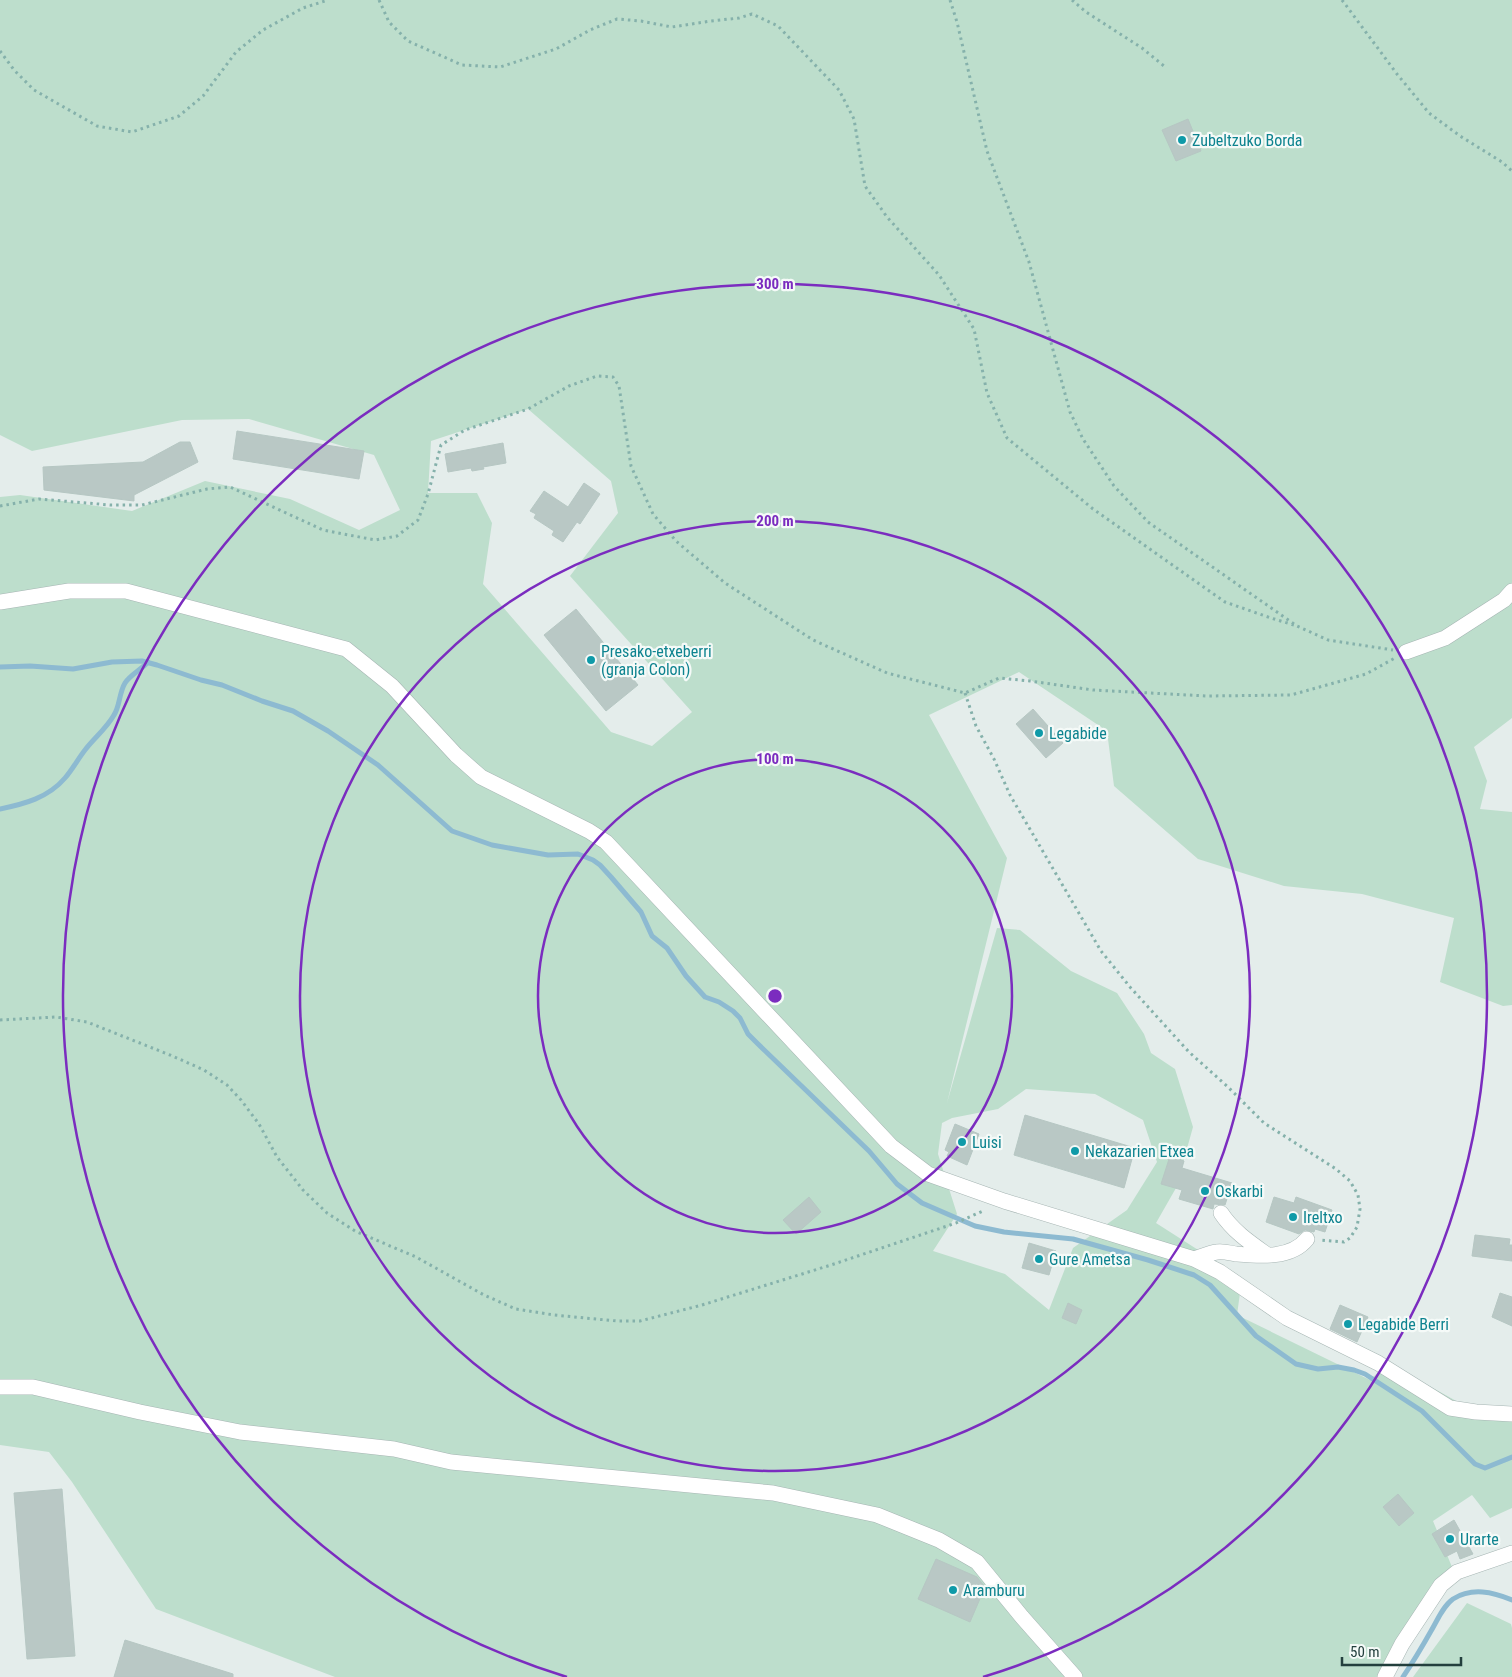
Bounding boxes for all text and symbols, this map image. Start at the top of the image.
place label: Zubeltzuko Borda [1192,131,1303,150]
marker: Zubeltzuko Borda [1176,134,1188,146]
text: 300 m [756,275,794,293]
text: 200 m [756,512,794,530]
place label: Presako-etxeberri (granja Colon) [601,642,712,679]
marker: Presako-etxeberri (granja Colon) [585,654,597,666]
place label: Legabide [1049,724,1107,743]
marker: Legabide [1033,727,1045,739]
text: 100 m [756,750,794,768]
centre of rings [766,987,784,1005]
place label: Luisi [972,1133,1002,1152]
marker: Luisi [956,1136,968,1148]
place label: Nekazarien Etxea [1085,1142,1194,1161]
marker: Nekazarien Etxea [1069,1145,1081,1157]
place label: Oskarbi [1215,1182,1263,1201]
marker: Oskarbi [1199,1185,1211,1197]
place label: Ireltxo [1303,1208,1343,1227]
marker: Ireltxo [1287,1211,1299,1223]
place label: Gure Ametsa [1049,1250,1131,1269]
marker: Gure Ametsa [1033,1253,1045,1265]
place label: Legabide Berri [1358,1315,1449,1334]
marker: Legabide Berri [1342,1318,1354,1330]
place label: Urarte [1460,1530,1499,1549]
marker: Urarte [1444,1533,1456,1545]
place label: Aramburu [963,1581,1025,1600]
marker: Aramburu [947,1584,959,1596]
scale bar [1342,1634,1461,1666]
text: 50 m [1350,1643,1380,1661]

